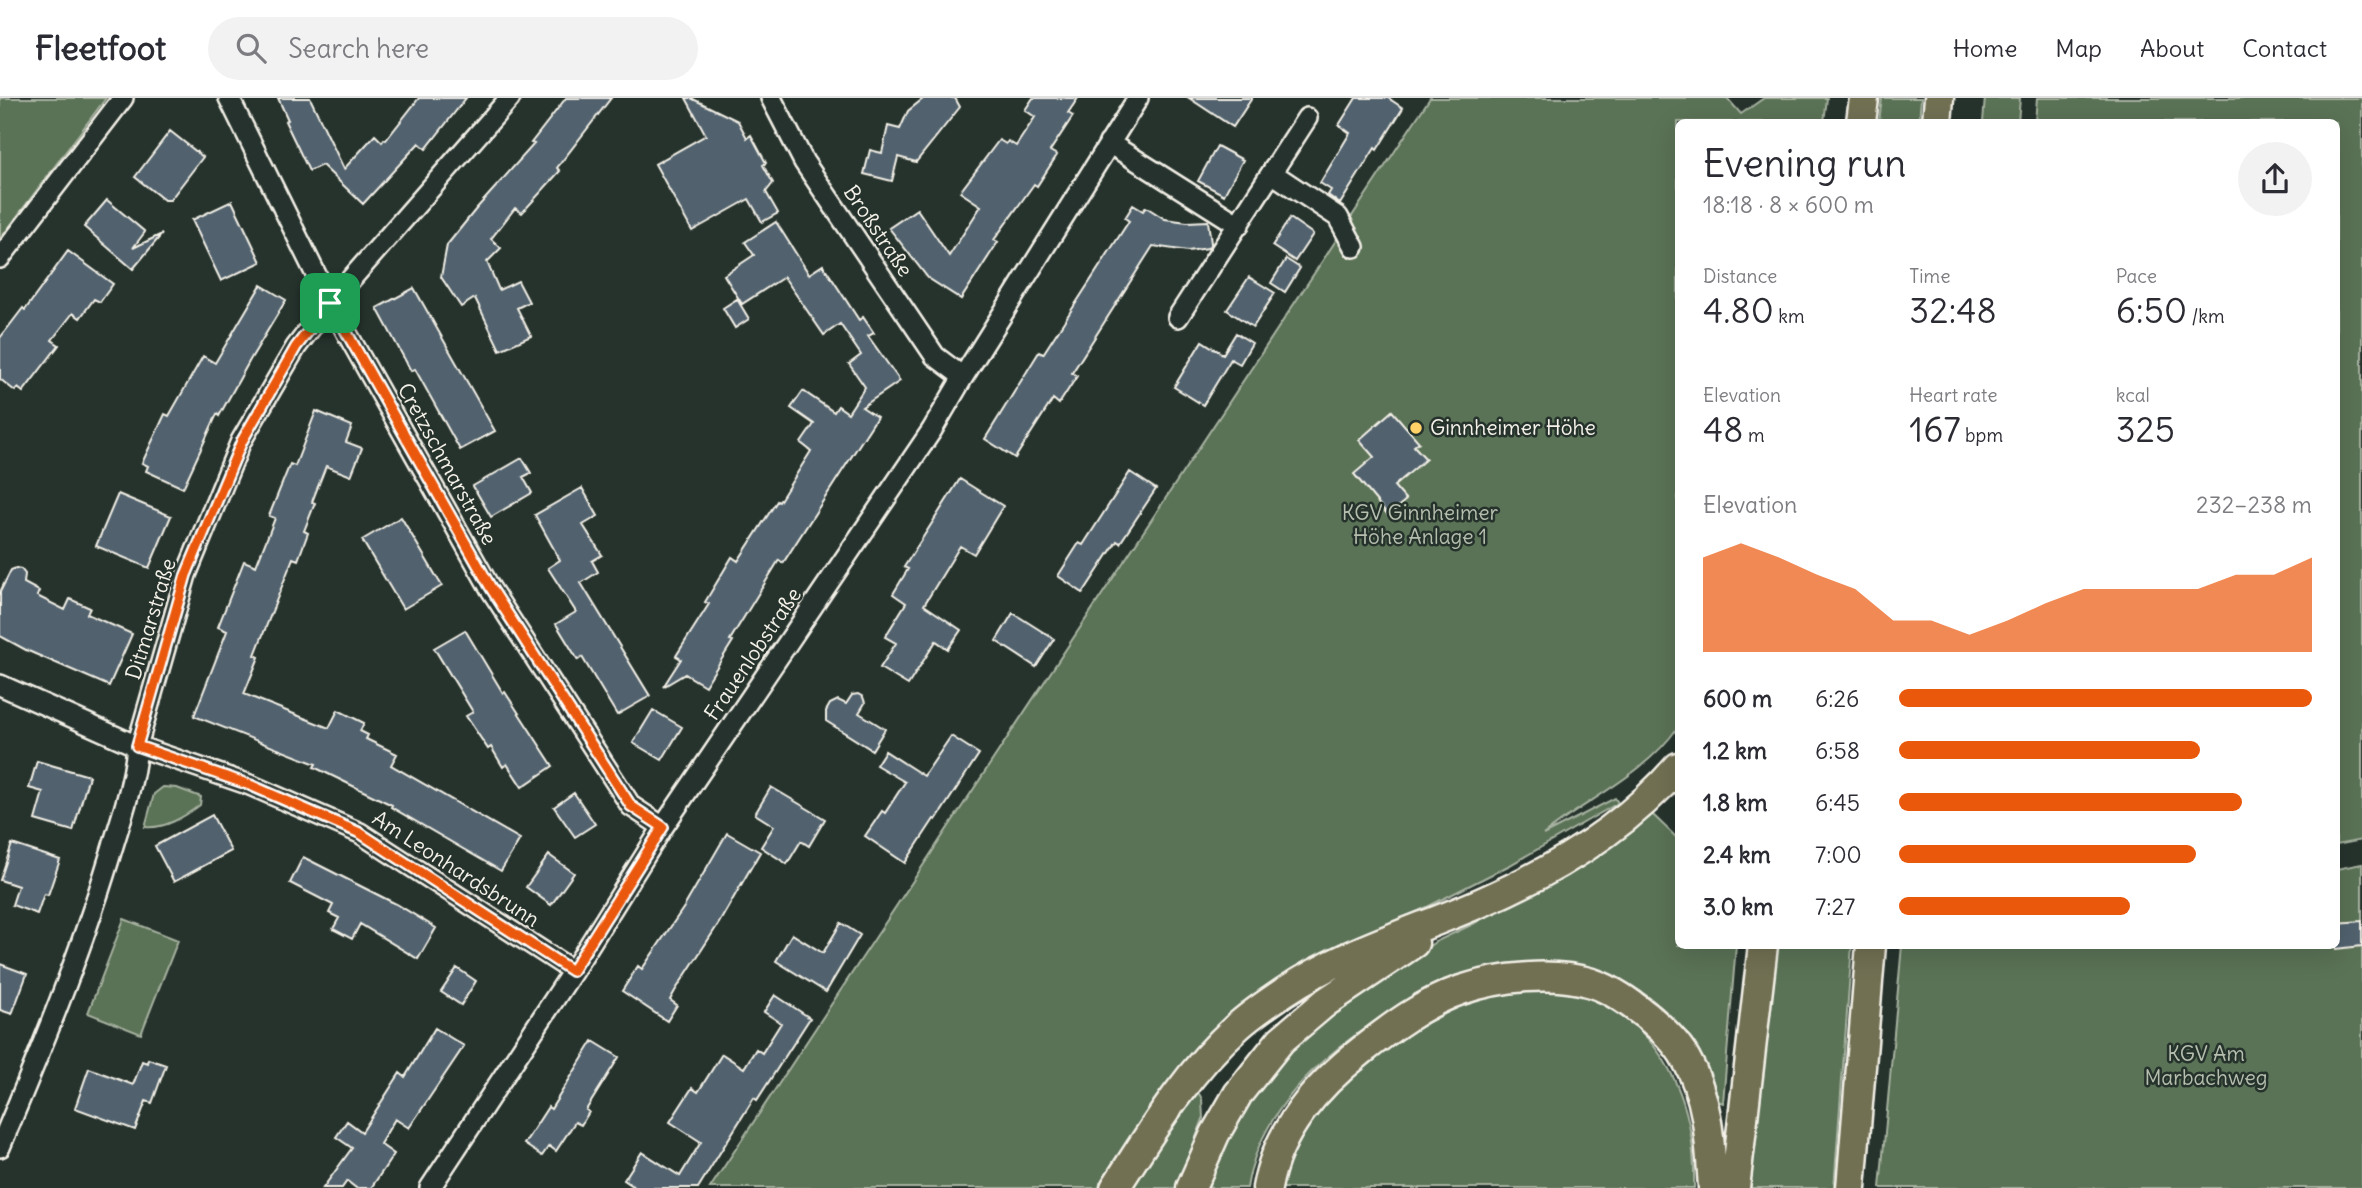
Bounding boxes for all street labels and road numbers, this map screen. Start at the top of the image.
street label: Broßstraße [838,180,919,282]
street label: Cretzschmarstraße [392,378,503,550]
street label: Ditmarstraße [119,555,182,683]
street label: Frauenlobstraße [698,582,807,725]
street label: Am Leonhardsbrunn [368,804,545,933]

